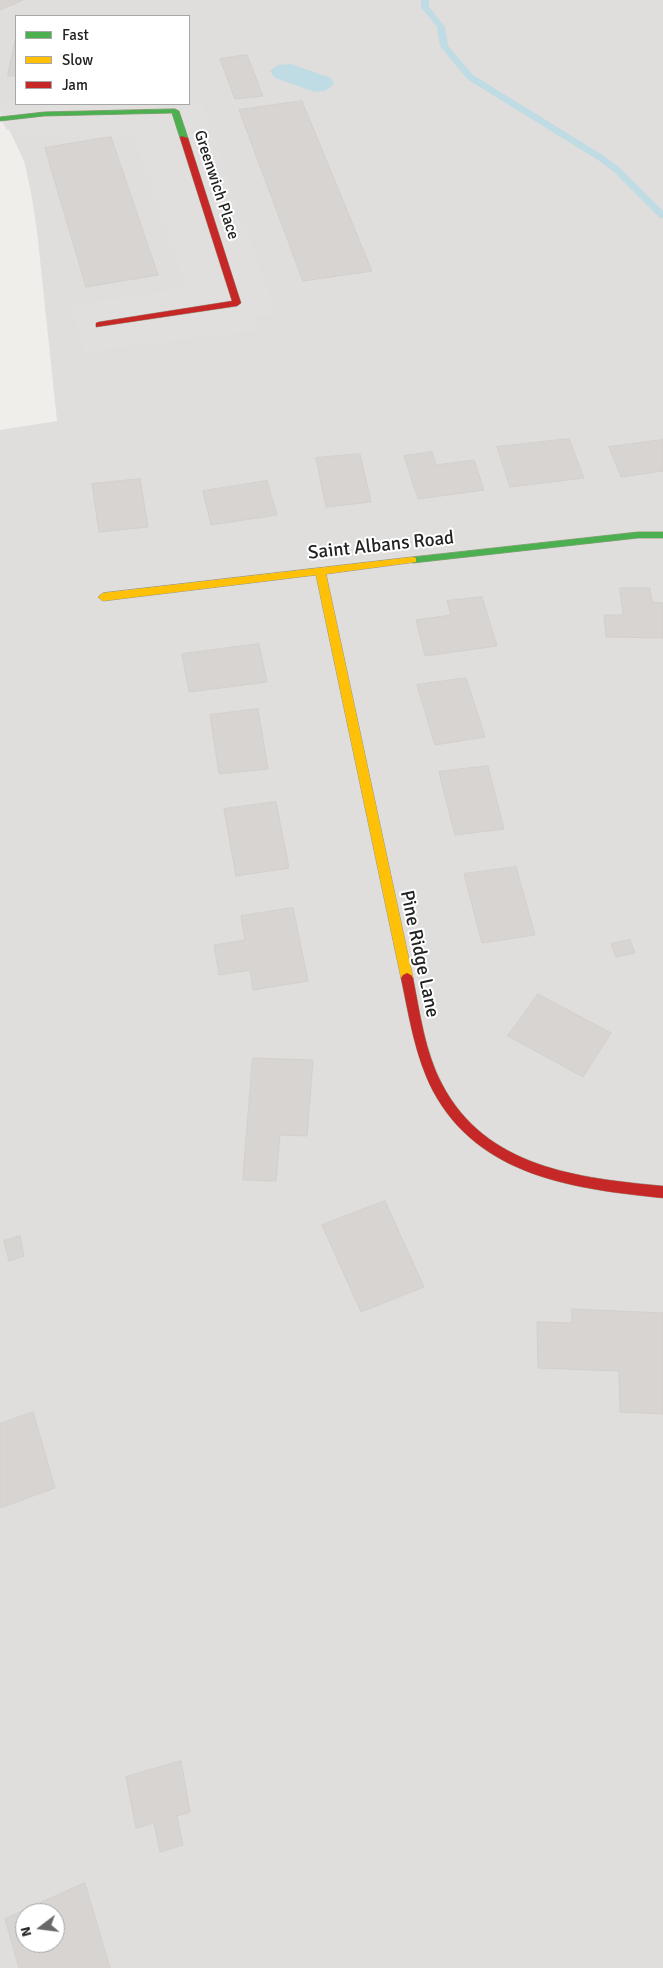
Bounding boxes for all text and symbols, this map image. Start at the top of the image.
legend [15,15,190,105]
text: Fast [62,26,89,44]
text: Slow [62,51,93,69]
text: Jam [62,76,88,94]
street label: Greenwich Place [189,128,243,242]
street label: Saint Albans Road [307,527,455,565]
street label: Pine Ridge Lane [394,888,444,1020]
north arrow [15,1903,65,1953]
text: N [17,1925,35,1939]

